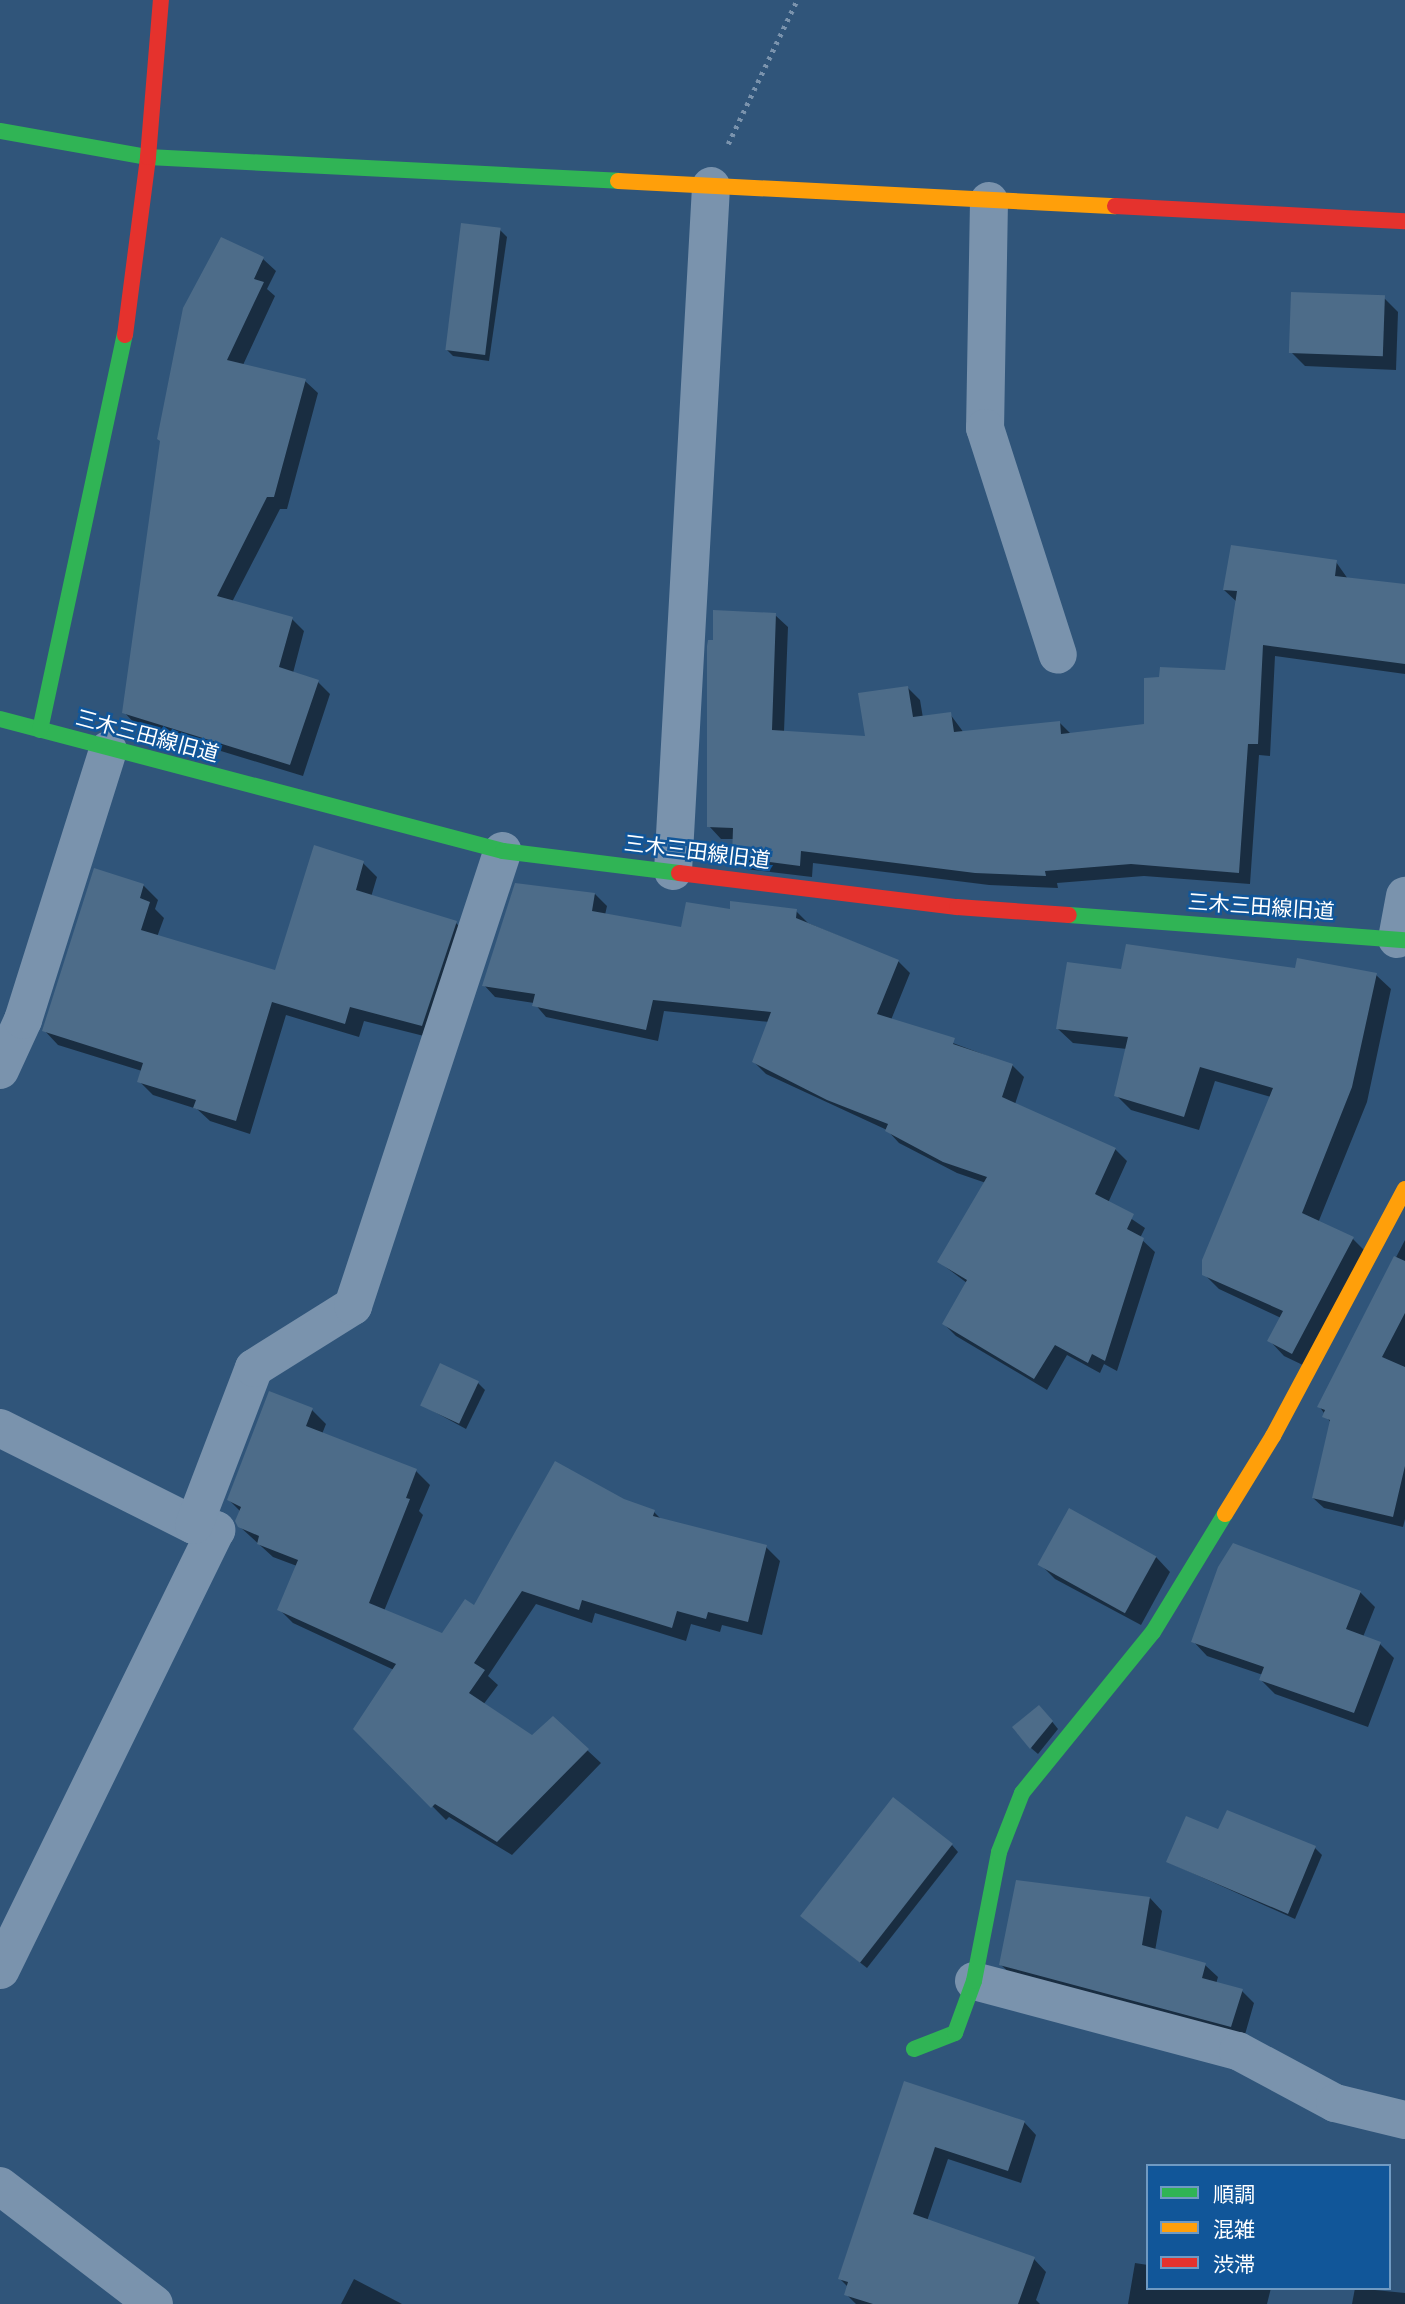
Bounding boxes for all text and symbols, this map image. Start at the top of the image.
street label: 三木三田線旧道 [73,706,221,768]
street label: 三木三田線旧道 [623,832,771,874]
street label: 三木三田線旧道 [1187,890,1335,926]
legend [1146,2164,1391,2290]
text: 順調 [1213,2185,1255,2206]
text: 混雑 [1213,2220,1255,2241]
text: 渋滞 [1213,2255,1255,2276]

